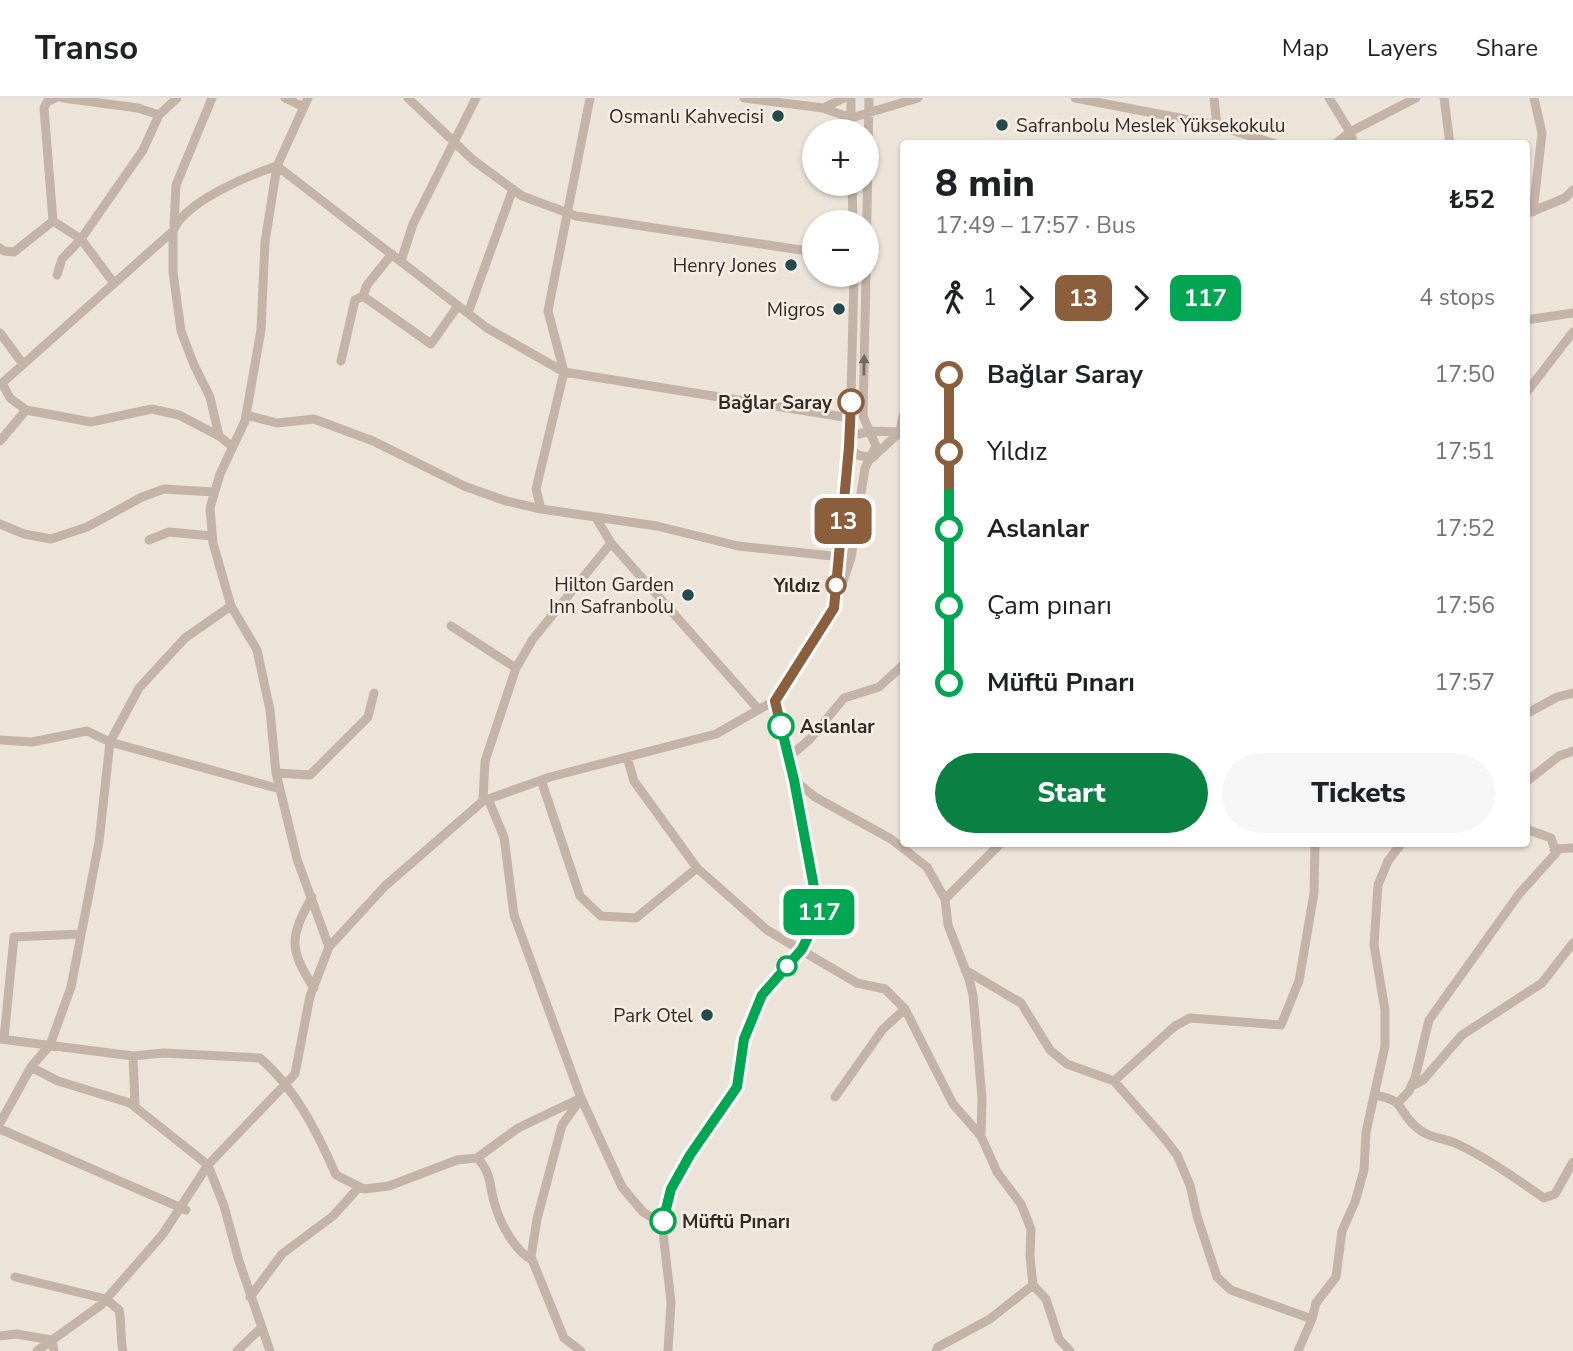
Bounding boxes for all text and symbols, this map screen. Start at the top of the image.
text: Transo [35,26,138,71]
text: Map [1282,32,1329,64]
text: Layers [1367,32,1438,64]
text: Share [1476,32,1538,64]
place label: Osmanlı Kahvecisi [609,104,764,130]
marker: Osmanlı Kahvecisi [770,108,786,124]
place label: Safranbolu Meslek Yüksekokulu [1016,113,1285,139]
marker: Safranbolu Meslek Yüksekokulu [994,117,1010,133]
map controls [802,119,879,287]
button: + [802,119,879,196]
text: 8 min [935,158,1035,209]
text: ₺52 [1448,182,1495,217]
button: − [802,210,879,287]
text: 17:49 – 17:57 · Bus [935,210,1136,241]
place label: Henry Jones [673,253,777,279]
marker: Henry Jones [783,257,799,273]
icon: walk [935,279,973,317]
icon: forward [1007,279,1045,317]
icon: forward [1122,279,1160,317]
text: 1 [983,282,997,313]
text: 13 [1069,282,1098,314]
text: 117 [1184,282,1227,314]
text: 4 stops [1419,282,1495,313]
place label: Migros [767,297,825,323]
marker: Migros [831,301,847,317]
one-way arrow [858,354,870,376]
text: Bağlar Saray [987,357,1143,392]
text: 17:50 [1435,359,1495,390]
marker: Bağlar Saray [838,389,864,415]
place label: Bağlar Saray [718,390,833,416]
text: Yıldız [987,434,1047,469]
text: 17:51 [1435,436,1495,467]
line badge: 13 [812,498,874,544]
text: 13 [829,505,857,537]
text: Aslanlar [987,511,1089,546]
text: 17:52 [1435,513,1495,544]
place label: Hilton Garden Inn Safranbolu [549,572,674,620]
place label: Yıldız [773,573,820,599]
marker: Yıldız [826,575,846,595]
marker: Hilton Garden Inn Safranbolu [680,587,696,603]
text: Çam pınarı [987,588,1112,623]
text: 17:56 [1435,590,1495,621]
text: Müftü Pınarı [987,665,1135,700]
text: 17:57 [1435,667,1495,698]
marker: Aslanlar [768,713,794,739]
place label: Aslanlar [800,714,875,740]
button: Start [935,753,1208,833]
button: Tickets [1222,753,1495,833]
line badge: 117 [779,889,859,935]
text: 117 [797,896,841,928]
unlabelled marker [777,956,797,976]
place label: Park Otel [613,1003,693,1029]
marker: Park Otel [699,1007,715,1023]
marker: Müftü Pınarı [650,1208,676,1234]
place label: Müftü Pınarı [682,1209,790,1235]

